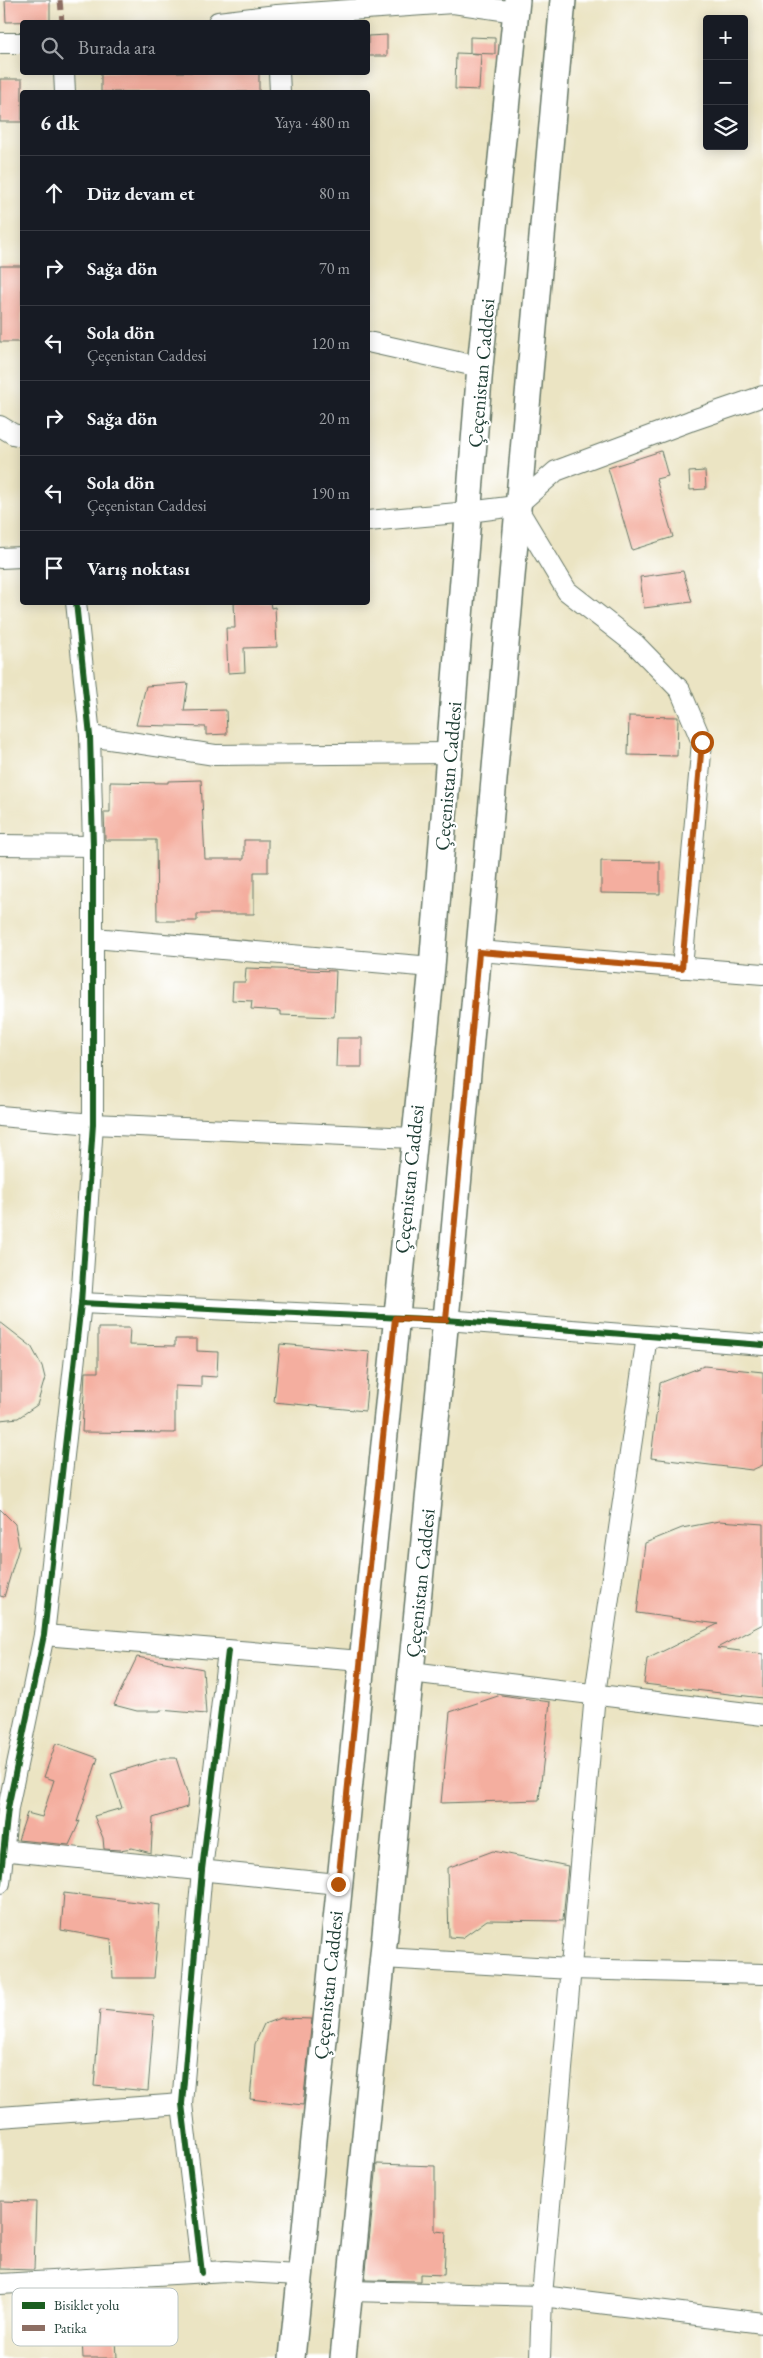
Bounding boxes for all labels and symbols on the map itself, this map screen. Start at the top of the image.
street label: Çeçenistan Caddesi [462,297,500,449]
street label: Çeçenistan Caddesi [429,700,467,852]
route start [691,731,714,754]
street label: Çeçenistan Caddesi [388,1103,430,1255]
street label: Çeçenistan Caddesi [399,1507,441,1659]
route end [327,1873,350,1896]
street label: Çeçenistan Caddesi [307,1909,349,2061]
legend [12,2288,178,2346]
text: Bisiklet yolu [54,2296,120,2314]
text: Patika [54,2319,87,2337]

